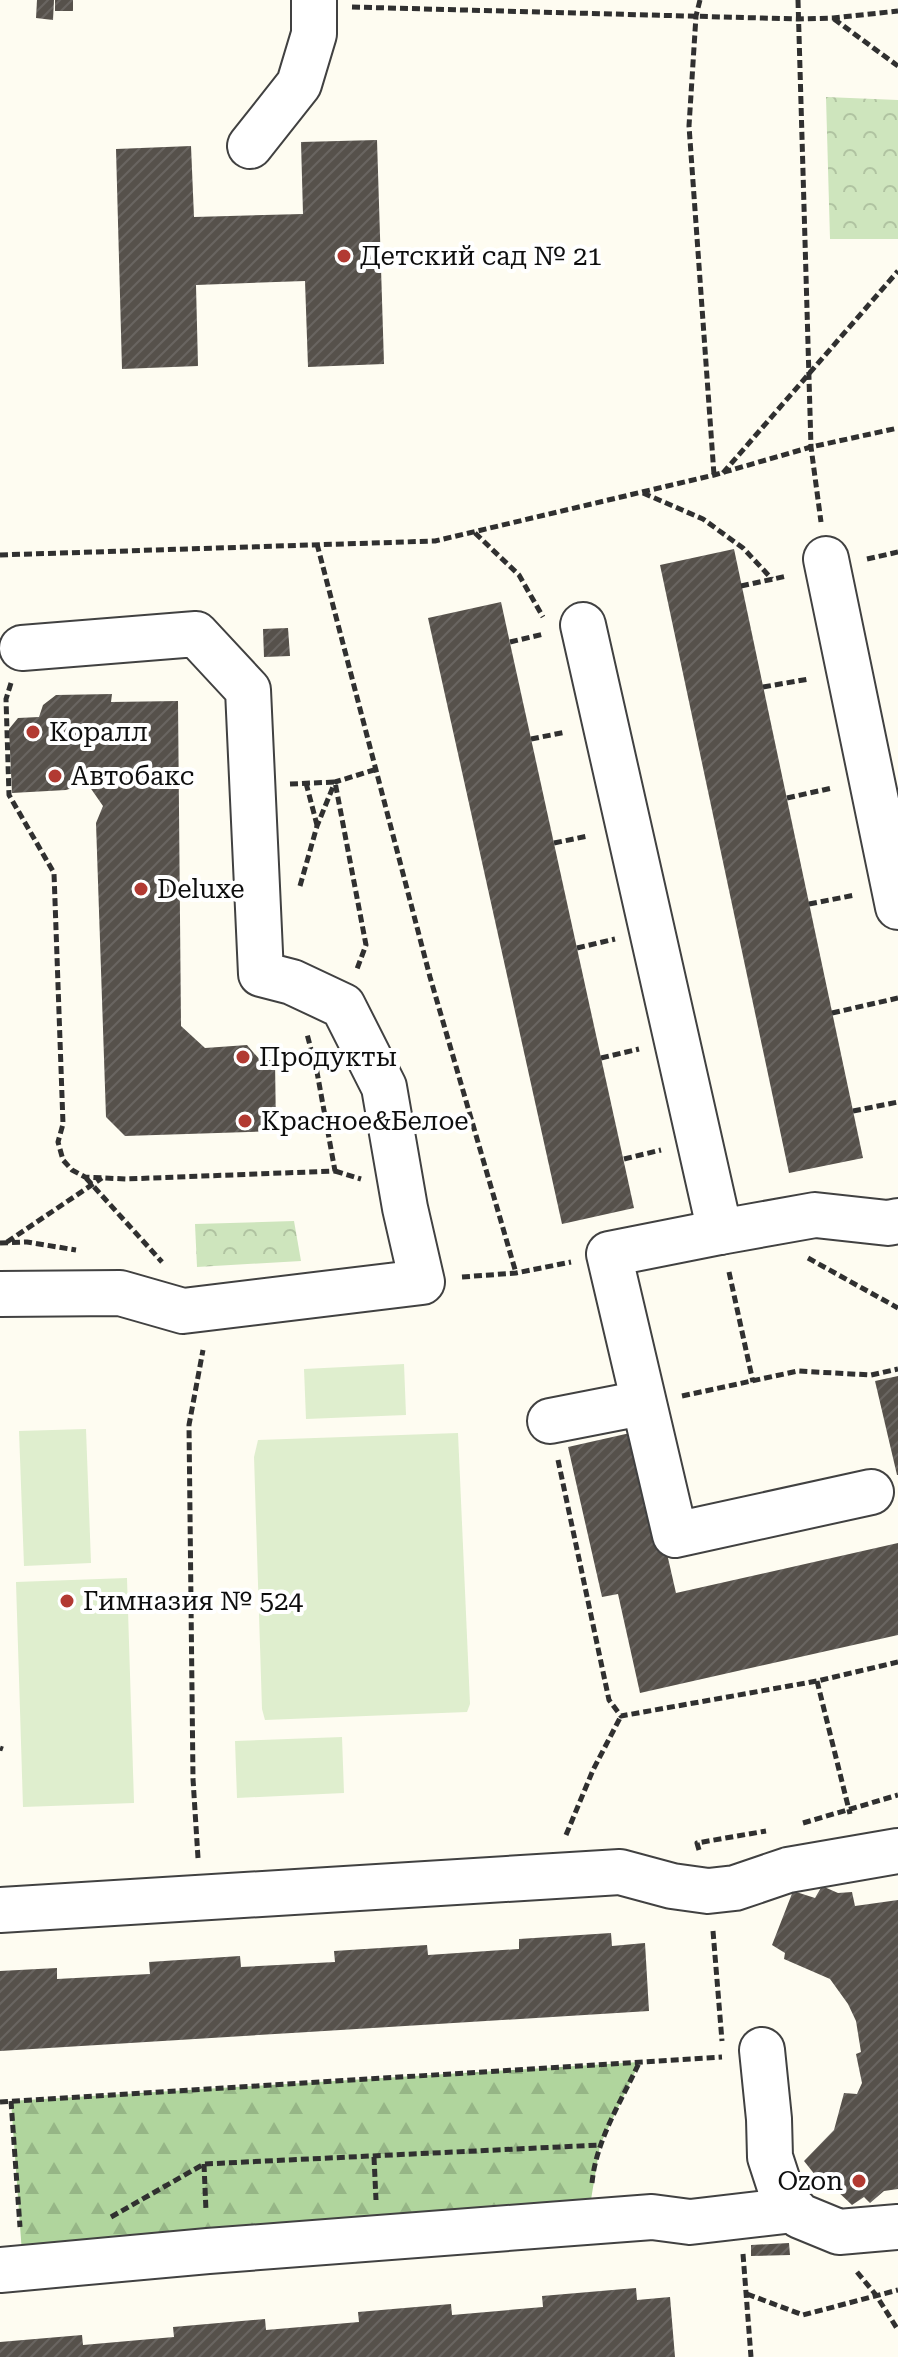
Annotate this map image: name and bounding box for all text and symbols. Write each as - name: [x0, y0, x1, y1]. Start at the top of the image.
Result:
- place label: Детский сад № 21: [360, 241, 602, 271]
- marker: Детский сад № 21: [335, 247, 353, 265]
- place label: Коралл: [49, 717, 148, 747]
- marker: Коралл: [24, 723, 42, 741]
- place label: Автобакс: [71, 761, 194, 791]
- marker: Автобакс: [46, 767, 64, 785]
- place label: Deluxe: [157, 874, 245, 904]
- marker: Deluxe: [132, 880, 150, 898]
- place label: Продукты: [259, 1042, 397, 1072]
- marker: Продукты: [234, 1048, 252, 1066]
- place label: Красное&Белое: [261, 1106, 469, 1136]
- marker: Красное&Белое: [236, 1112, 254, 1130]
- place label: Гимназия № 524: [83, 1586, 304, 1616]
- marker: Гимназия № 524: [58, 1592, 76, 1610]
- place label: Ozon: [777, 2166, 843, 2196]
- marker: Ozon: [850, 2172, 868, 2190]

